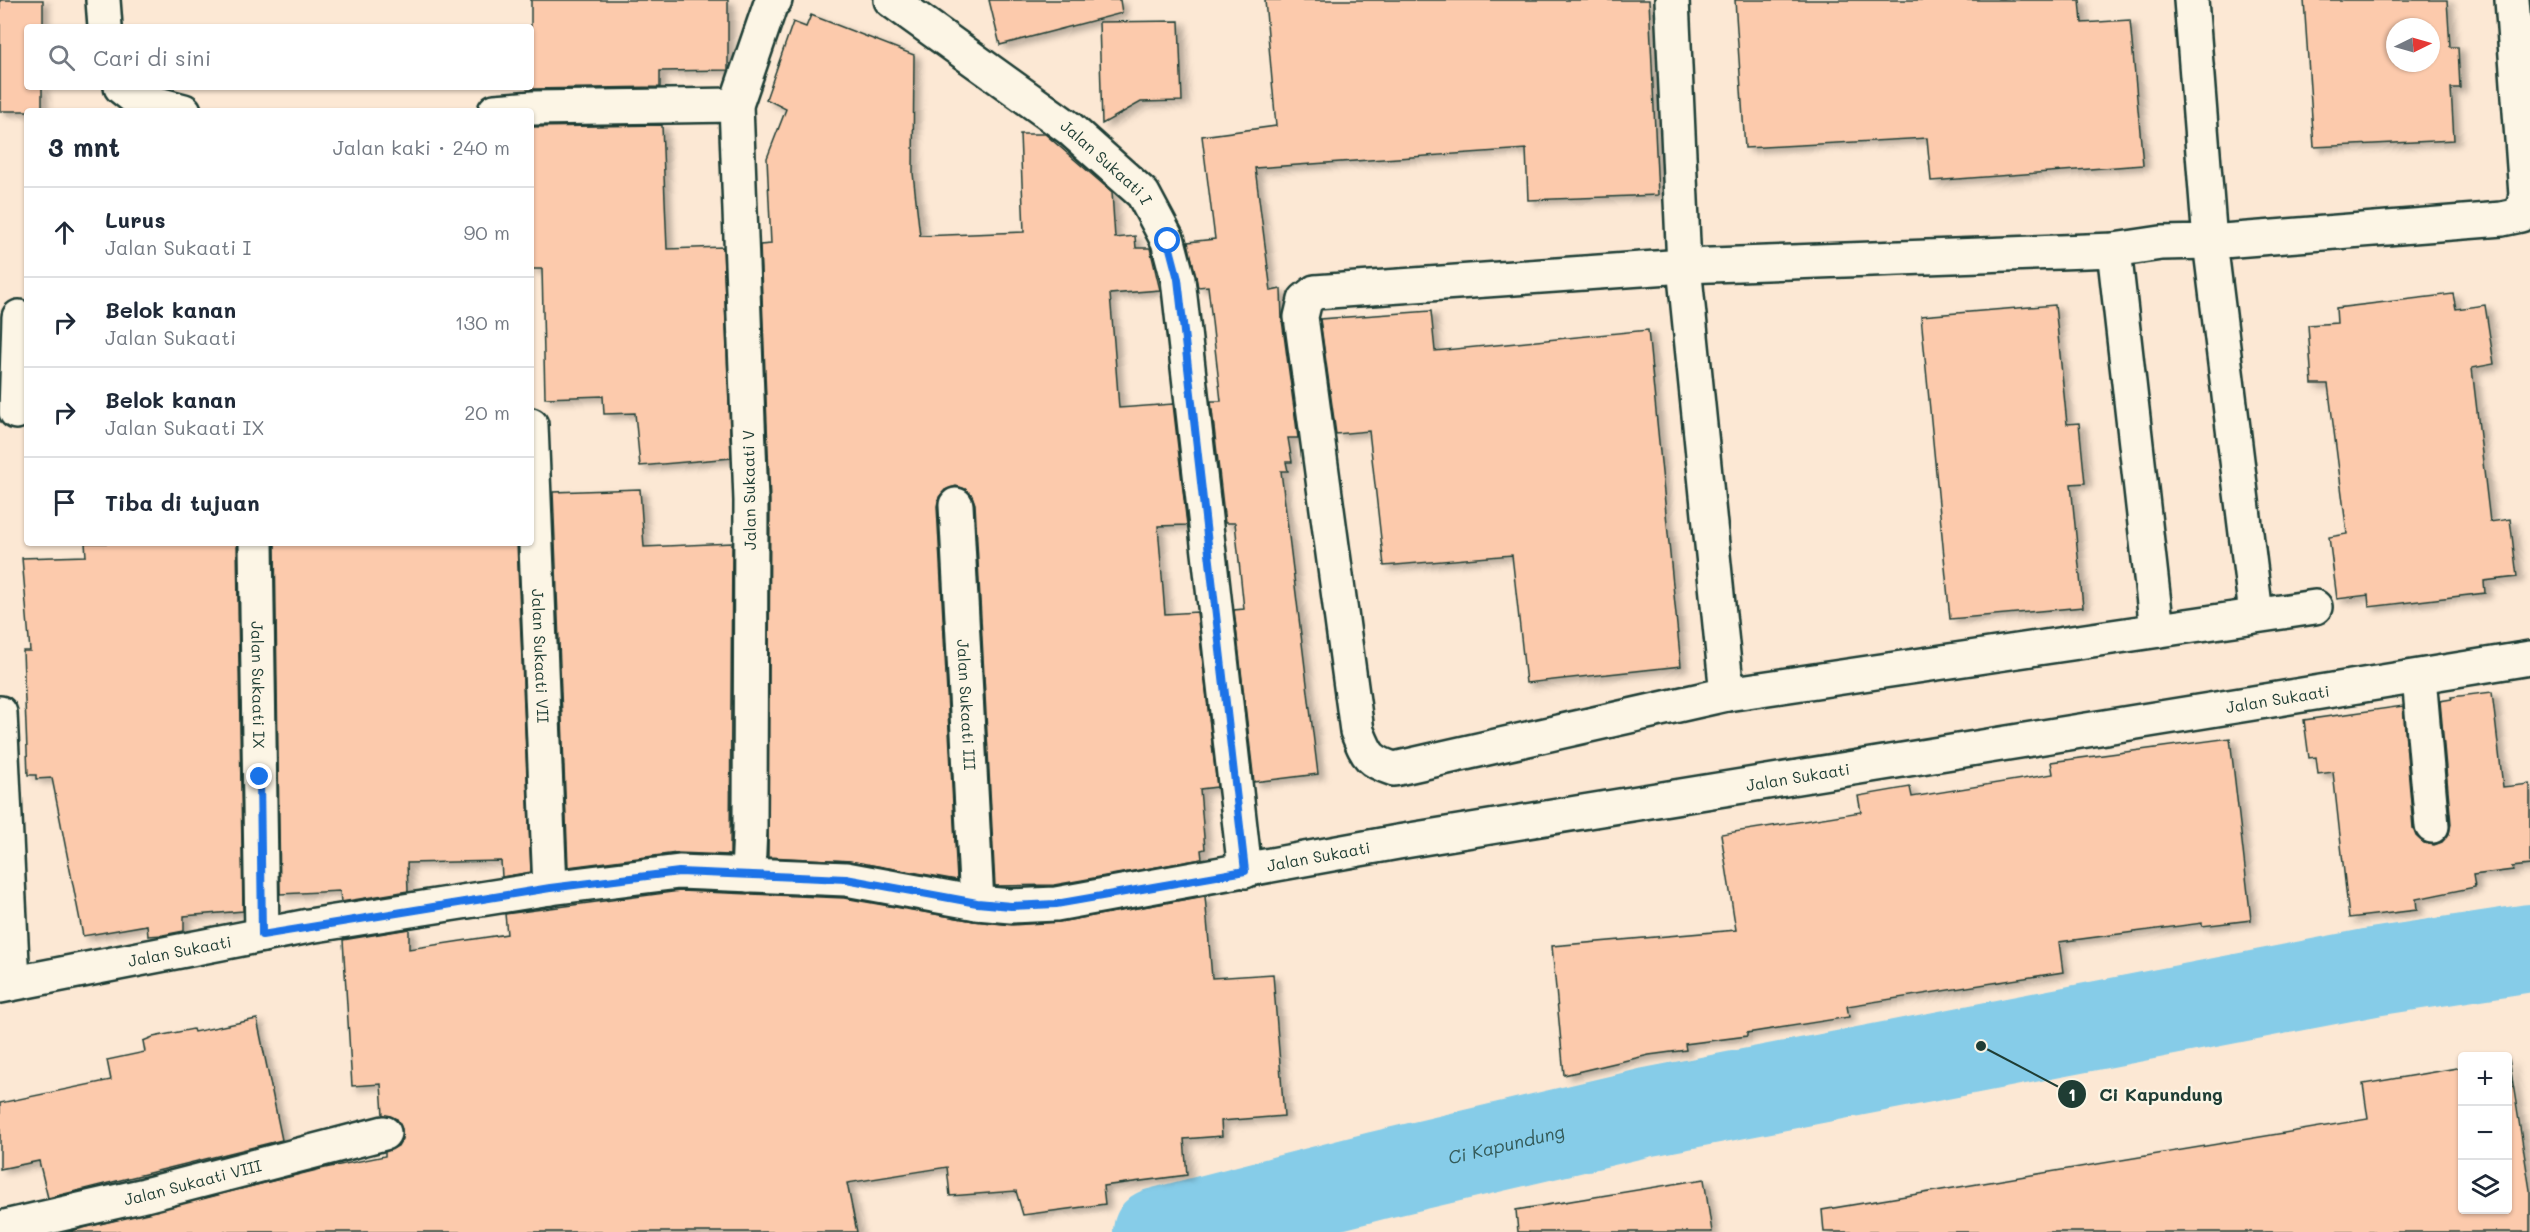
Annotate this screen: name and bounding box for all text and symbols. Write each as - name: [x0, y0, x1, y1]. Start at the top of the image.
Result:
- north arrow: [2386, 18, 2440, 72]
- search box: [24, 24, 534, 90]
- icon: search: [45, 41, 78, 74]
- text: Cari di sini: [93, 43, 211, 72]
- street label: Jalan Sukaati I: [1057, 115, 1157, 208]
- text: 3 mnt: [48, 130, 120, 164]
- text: Jalan kaki · 240 m: [333, 134, 510, 160]
- text: Lurus: [105, 205, 166, 234]
- icon: ahead: [48, 216, 81, 249]
- text: 90 m: [464, 219, 510, 245]
- route start: [1154, 227, 1180, 253]
- text: Jalan Sukaati I: [105, 234, 251, 260]
- text: Belok kanan: [105, 295, 236, 324]
- icon: right: [48, 306, 81, 339]
- text: 130 m: [455, 309, 510, 335]
- text: Jalan Sukaati: [105, 324, 236, 350]
- text: Belok kanan: [105, 385, 236, 414]
- icon: right: [48, 396, 81, 429]
- text: 20 m: [464, 399, 510, 425]
- text: Jalan Sukaati IX: [105, 414, 265, 440]
- street label: Jalan Sukaati V: [737, 430, 760, 550]
- icon: arrive: [48, 486, 81, 519]
- text: Tiba di tujuan: [105, 488, 260, 517]
- street label: Jalan Sukaati VII: [528, 588, 554, 723]
- street label: Jalan Sukaati IX: [247, 621, 270, 749]
- street label: Jalan Sukaati III: [953, 639, 981, 771]
- street label: Jalan Sukaati: [2224, 680, 2331, 717]
- street label: Jalan Sukaati: [1744, 758, 1851, 795]
- route end: [246, 763, 272, 789]
- street label: Jalan Sukaati: [1265, 836, 1372, 876]
- street label: Jalan Sukaati: [126, 930, 233, 971]
- map controls: [2458, 1052, 2512, 1214]
- button: +: [2458, 1052, 2512, 1106]
- callout: Ci Kapundung: [2057, 1076, 2235, 1112]
- text: 1: [2068, 1082, 2076, 1106]
- text: Ci Kapundung: [2099, 1082, 2223, 1106]
- button: −: [2458, 1106, 2512, 1160]
- water label: Ci Kapundung: [1445, 1119, 1567, 1169]
- street label: Jalan Sukaati VIII: [122, 1154, 264, 1210]
- button: layers: [2458, 1160, 2512, 1214]

